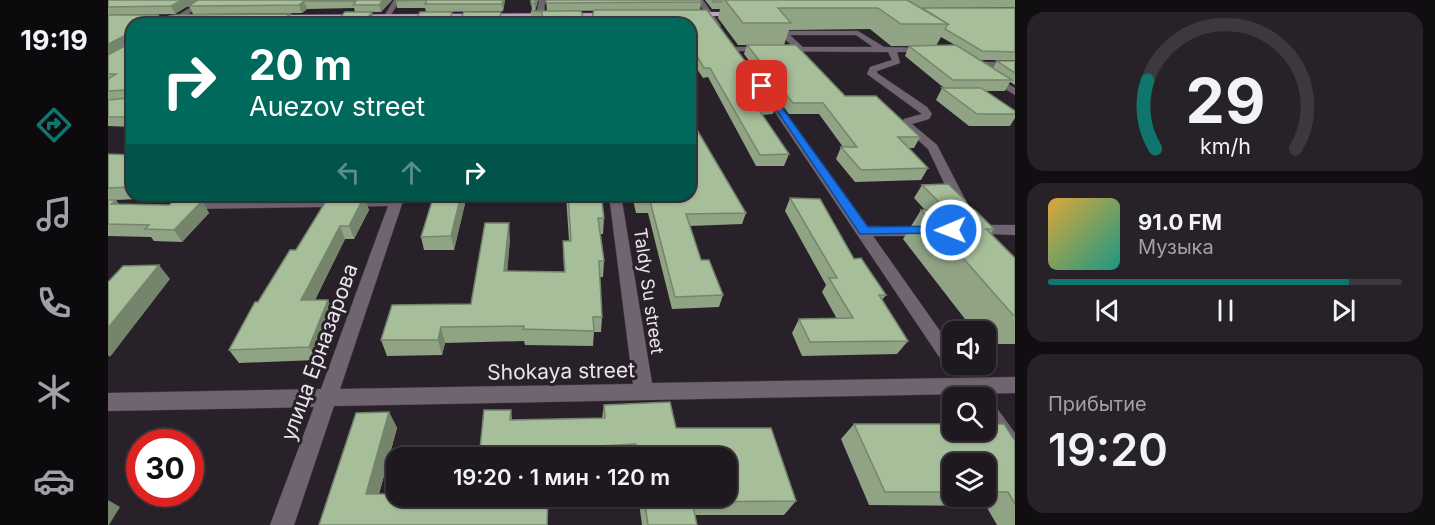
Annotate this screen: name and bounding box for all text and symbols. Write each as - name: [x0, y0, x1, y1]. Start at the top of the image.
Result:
- text: 19:19: [20, 24, 88, 57]
- text: 20 m: [249, 39, 352, 90]
- icon: right: [150, 42, 228, 120]
- pin: [736, 60, 787, 111]
- text: 29: [1185, 63, 1265, 138]
- icon: arrive: [745, 69, 778, 102]
- text: Auezov street: [249, 90, 425, 123]
- icon: directions: [33, 104, 75, 146]
- text: km/h: [1200, 133, 1250, 159]
- icon: left: [332, 156, 365, 189]
- icon: ahead: [395, 156, 428, 189]
- icon: right: [458, 156, 491, 189]
- icon: music: [33, 193, 75, 235]
- position arrow: [919, 198, 983, 262]
- text: 91.0 FM: [1138, 209, 1222, 235]
- street label: Taldy Su street: [630, 227, 668, 355]
- text: Музыка: [1138, 235, 1214, 259]
- street label: улица Ерназарова: [275, 260, 363, 444]
- icon: phone: [33, 282, 75, 324]
- icon: previous: [1091, 294, 1124, 327]
- icon: pause: [1209, 294, 1242, 327]
- icon: next: [1327, 294, 1360, 327]
- map controls: [942, 321, 996, 507]
- button: sound: [942, 321, 996, 375]
- street label: Shokaya street: [487, 357, 635, 385]
- icon: climate: [33, 371, 75, 413]
- button: search: [942, 387, 996, 441]
- text: Прибытие: [1048, 392, 1147, 416]
- text: 19:20: [1048, 422, 1168, 477]
- speed limit sign: 30: [126, 429, 204, 507]
- button: layers: [942, 453, 996, 507]
- icon: car: [33, 460, 75, 502]
- text: 19:20 · 1 мин · 120 m: [453, 464, 670, 490]

